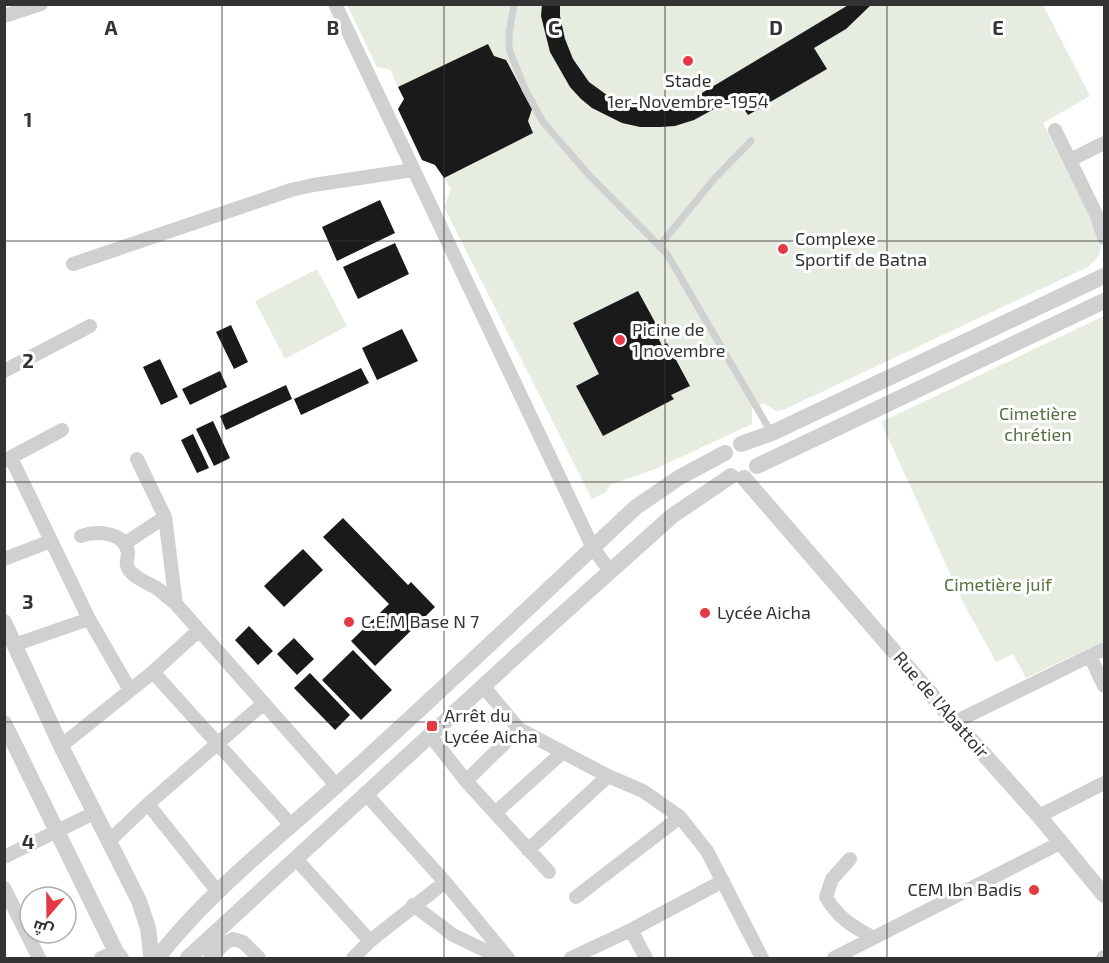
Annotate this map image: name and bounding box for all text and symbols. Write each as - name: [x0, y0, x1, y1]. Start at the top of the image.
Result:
- text: A: [104, 15, 118, 39]
- text: B: [327, 15, 339, 39]
- text: C: [548, 15, 560, 39]
- text: D: [769, 15, 783, 39]
- text: E: [992, 15, 1004, 39]
- marker: Stade 1er-Novembre-1954: [681, 54, 695, 68]
- place label: Stade 1er-Novembre-1954: [607, 69, 769, 112]
- text: 1: [24, 107, 32, 131]
- place label: Complexe Sportif de Batna: [795, 227, 927, 270]
- marker: Complexe Sportif de Batna: [776, 242, 790, 256]
- place label: Picine de 1 novembre: [632, 318, 726, 361]
- marker: Picine de 1 novembre: [613, 333, 627, 347]
- text: 2: [22, 348, 34, 372]
- park label: Cimetière chrétien: [999, 402, 1077, 445]
- park label: Cimetière juif: [944, 573, 1053, 595]
- text: 3: [22, 589, 34, 613]
- place label: Lycée Aicha: [717, 601, 811, 623]
- marker: Lycée Aicha: [698, 606, 712, 620]
- place label: C.E.M Base N 7: [361, 610, 479, 632]
- marker: C.E.M Base N 7: [342, 615, 356, 629]
- street label: Rue de l'Abattoir: [889, 647, 994, 762]
- place label: Arrêt du Lycée Aicha: [444, 704, 538, 747]
- marker: Arrêt du Lycée Aicha: [425, 719, 439, 733]
- text: 4: [22, 829, 35, 853]
- place label: CEM Ibn Badis: [907, 878, 1022, 900]
- marker: CEM Ibn Badis: [1027, 883, 1041, 897]
- north arrow: [18, 885, 78, 945]
- text: ش: [30, 916, 56, 942]

